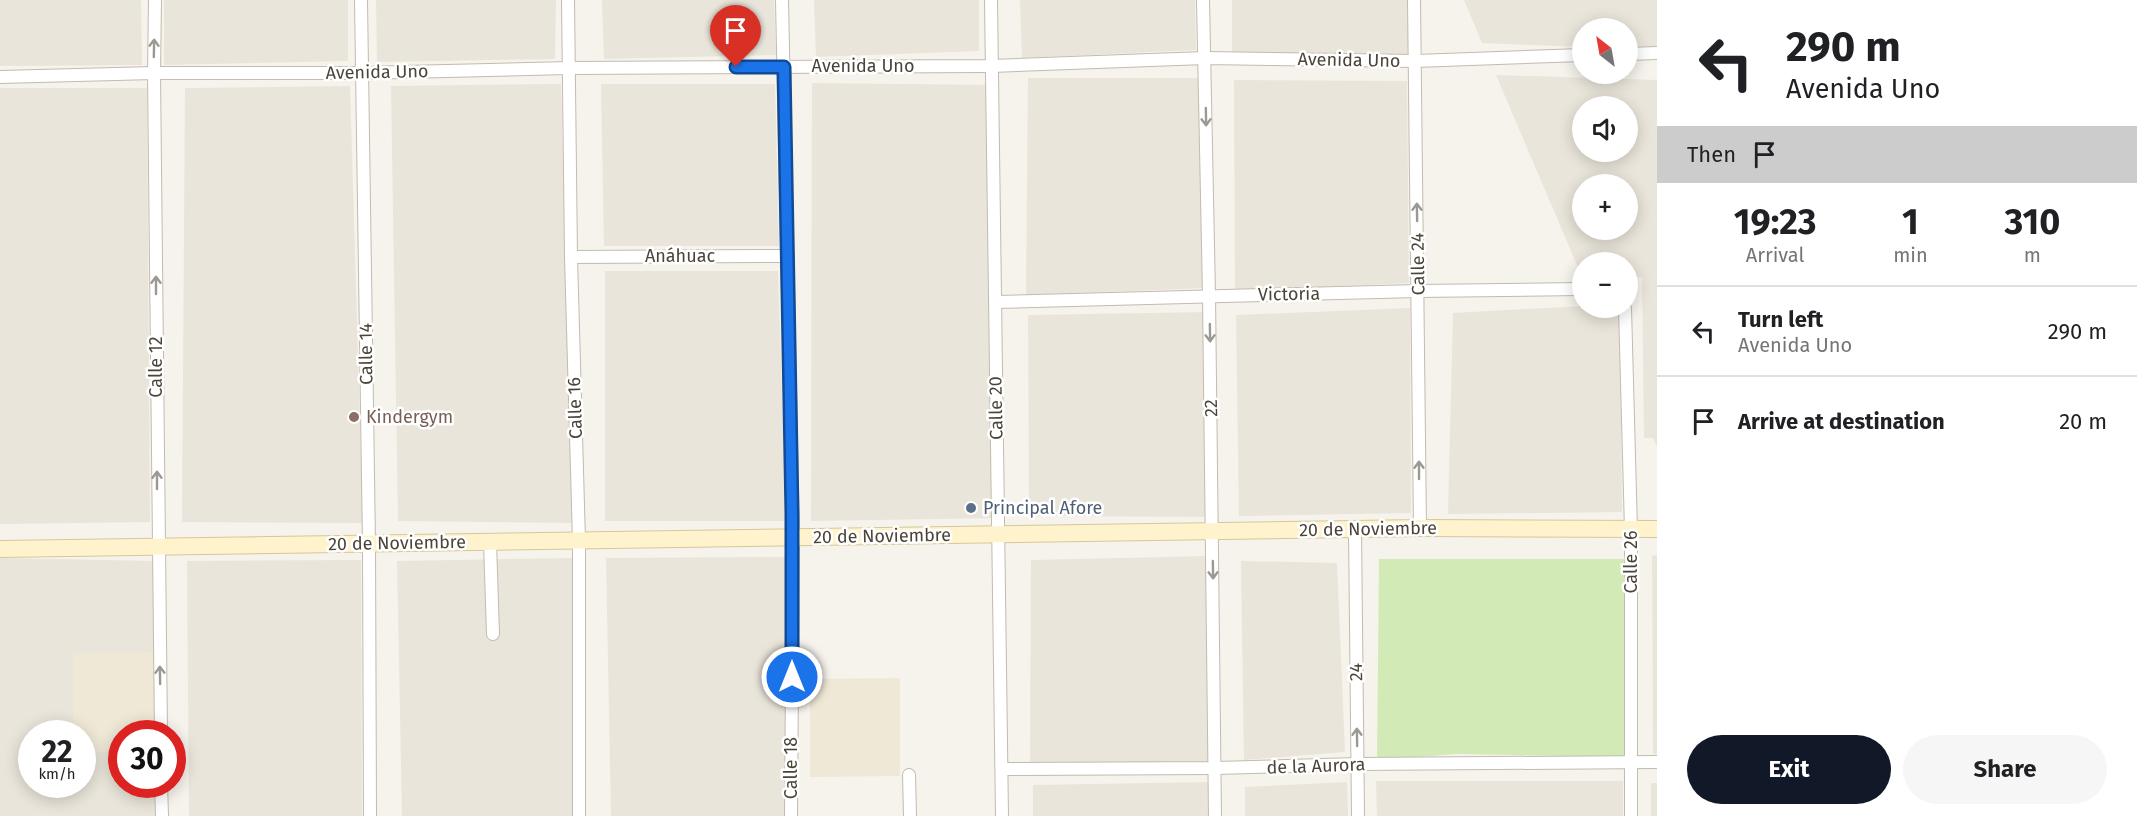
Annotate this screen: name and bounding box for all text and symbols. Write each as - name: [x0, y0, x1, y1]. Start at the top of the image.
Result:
- pin: [710, 5, 761, 67]
- icon: arrive: [719, 14, 752, 47]
- north arrow: [1572, 18, 1638, 84]
- map controls: [1572, 18, 1638, 318]
- text: 290 m: [1786, 22, 1901, 72]
- icon: left: [1687, 24, 1765, 102]
- one-way arrow: [149, 39, 160, 59]
- street label: Avenida Uno: [1297, 48, 1401, 72]
- street label: Avenida Uno: [812, 55, 914, 77]
- street label: Avenida Uno: [325, 60, 429, 84]
- text: Avenida Uno: [1786, 73, 1940, 105]
- button: sound: [1572, 96, 1638, 162]
- one-way arrow: [1200, 106, 1212, 126]
- icon: arrive: [1748, 138, 1781, 171]
- text: Then: [1687, 141, 1736, 168]
- button: +: [1572, 174, 1638, 240]
- text: 19:23: [1734, 200, 1816, 244]
- text: 1: [1902, 200, 1919, 244]
- text: 310: [2005, 200, 2060, 244]
- one-way arrow: [1411, 202, 1423, 222]
- street label: Calle 24: [1406, 232, 1430, 295]
- text: Arrival: [1746, 243, 1804, 267]
- text: min: [1893, 243, 1928, 267]
- text: m: [2024, 243, 2041, 267]
- street label: Anáhuac: [645, 245, 715, 267]
- button: −: [1572, 252, 1638, 318]
- one-way arrow: [150, 276, 162, 296]
- street label: Victoria: [1258, 282, 1320, 306]
- text: Turn left: [1738, 306, 1823, 333]
- icon: left: [1687, 315, 1720, 348]
- text: 290 m: [2048, 318, 2107, 345]
- street label: Calle 14: [354, 322, 378, 385]
- one-way arrow: [1204, 322, 1216, 342]
- text: Avenida Uno: [1738, 333, 1852, 357]
- street label: Calle 12: [145, 336, 167, 398]
- street label: Calle 20: [984, 376, 1008, 440]
- street label: Calle 16: [563, 377, 587, 439]
- street label: 22: [1200, 399, 1222, 417]
- icon: arrive: [1687, 405, 1720, 438]
- place label: Kindergym: [366, 406, 453, 428]
- text: Arrive at destination: [1738, 408, 1945, 435]
- text: 20 m: [2059, 408, 2107, 435]
- marker: Kindergym: [347, 410, 361, 424]
- one-way arrow: [1414, 460, 1425, 480]
- one-way arrow: [151, 471, 163, 491]
- place label: Principal Afore: [983, 497, 1102, 519]
- marker: Principal Afore: [964, 501, 978, 515]
- street label: 20 de Noviembre: [1299, 517, 1437, 541]
- street label: 20 de Noviembre: [813, 524, 951, 548]
- street label: Calle 26: [1620, 530, 1642, 594]
- street label: 20 de Noviembre: [328, 531, 466, 555]
- one-way arrow: [1207, 559, 1219, 579]
- position arrow: [760, 645, 824, 709]
- street label: 24: [1345, 662, 1367, 681]
- one-way arrow: [154, 666, 166, 686]
- speed limit sign: 30: [108, 720, 186, 798]
- one-way arrow: [1351, 727, 1363, 747]
- text: 22: [41, 734, 73, 770]
- button: Exit: [1687, 735, 1891, 804]
- button: Share: [1903, 735, 2107, 804]
- street label: Calle 18: [780, 737, 802, 799]
- street label: de la Aurora: [1266, 753, 1366, 779]
- text: km/h: [38, 765, 76, 783]

